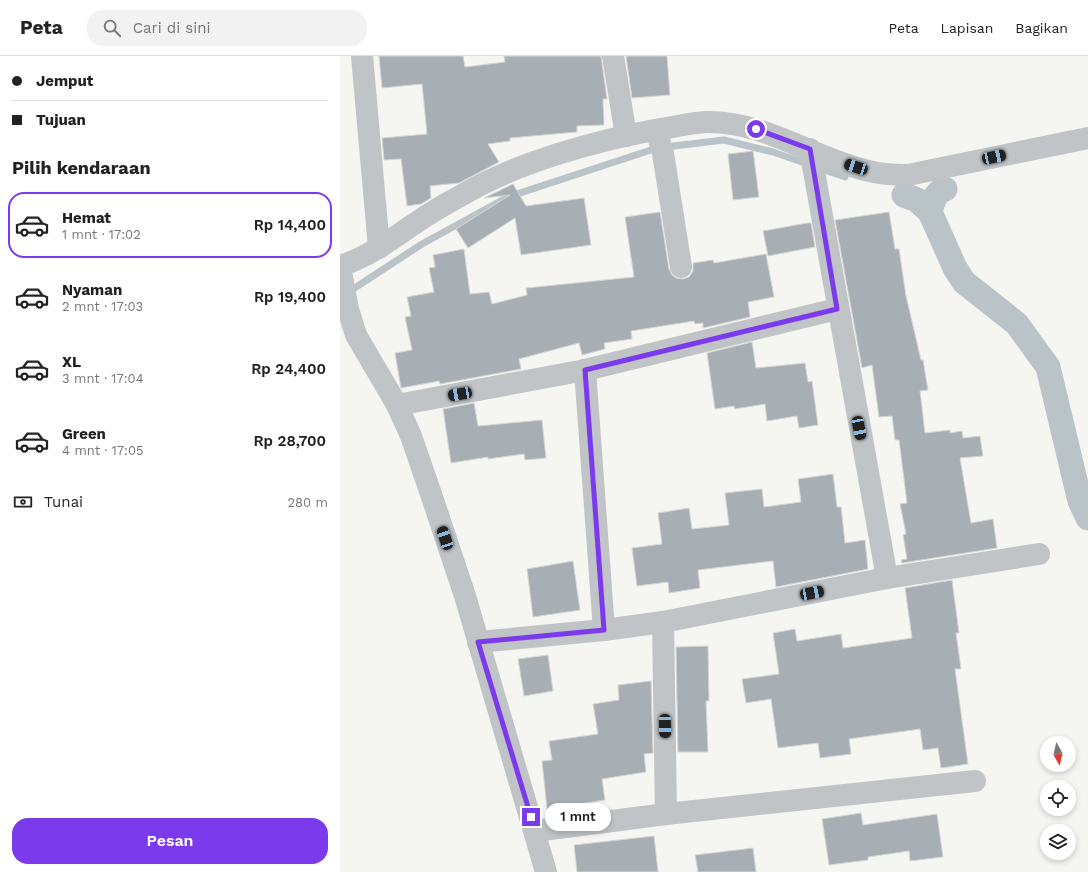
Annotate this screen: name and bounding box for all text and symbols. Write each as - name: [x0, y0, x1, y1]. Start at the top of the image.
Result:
- search box: [87, 10, 367, 46]
- text: Peta: [20, 16, 63, 39]
- icon: search: [101, 17, 123, 39]
- text: Cari di sini: [133, 19, 210, 37]
- text: Peta: [889, 20, 919, 36]
- text: Lapisan: [941, 20, 993, 36]
- text: Bagikan: [1015, 20, 1068, 36]
- text: Jemput: [36, 72, 93, 90]
- text: Tujuan: [36, 111, 86, 129]
- route start: [747, 120, 765, 138]
- car: [981, 149, 1007, 165]
- text: Pilih kendaraan: [12, 157, 151, 178]
- car: [843, 158, 869, 176]
- icon: car: [14, 207, 50, 243]
- text: Hemat: [62, 209, 111, 227]
- text: Rp 14,400: [254, 216, 326, 234]
- text: 1 mnt · 17:02: [62, 227, 141, 242]
- icon: car: [14, 279, 50, 315]
- text: Nyaman: [62, 281, 122, 299]
- text: Rp 19,400: [254, 288, 326, 306]
- text: 2 mnt · 17:03: [62, 299, 143, 314]
- icon: car: [14, 351, 50, 387]
- text: XL: [62, 353, 81, 371]
- text: Rp 24,400: [251, 360, 326, 378]
- text: 3 mnt · 17:04: [62, 371, 144, 386]
- car: [447, 386, 473, 402]
- car: [851, 415, 867, 441]
- icon: car: [14, 423, 50, 459]
- text: Green: [62, 425, 106, 443]
- text: Rp 28,700: [253, 432, 326, 450]
- text: 4 mnt · 17:05: [62, 443, 144, 458]
- icon: cash: [12, 491, 34, 513]
- text: Tunai: [44, 493, 83, 511]
- text: 280 m: [288, 495, 328, 510]
- car: [436, 525, 454, 551]
- car: [799, 585, 825, 601]
- car: [659, 714, 671, 738]
- north arrow: [1040, 736, 1076, 772]
- map controls: [1040, 736, 1076, 860]
- button: locate: [1040, 780, 1076, 816]
- callout: 1 mnt: [545, 803, 611, 831]
- route end: [522, 808, 540, 826]
- text: 1 mnt: [560, 809, 596, 824]
- button: Pesan: [12, 818, 328, 864]
- button: layers: [1040, 824, 1076, 860]

